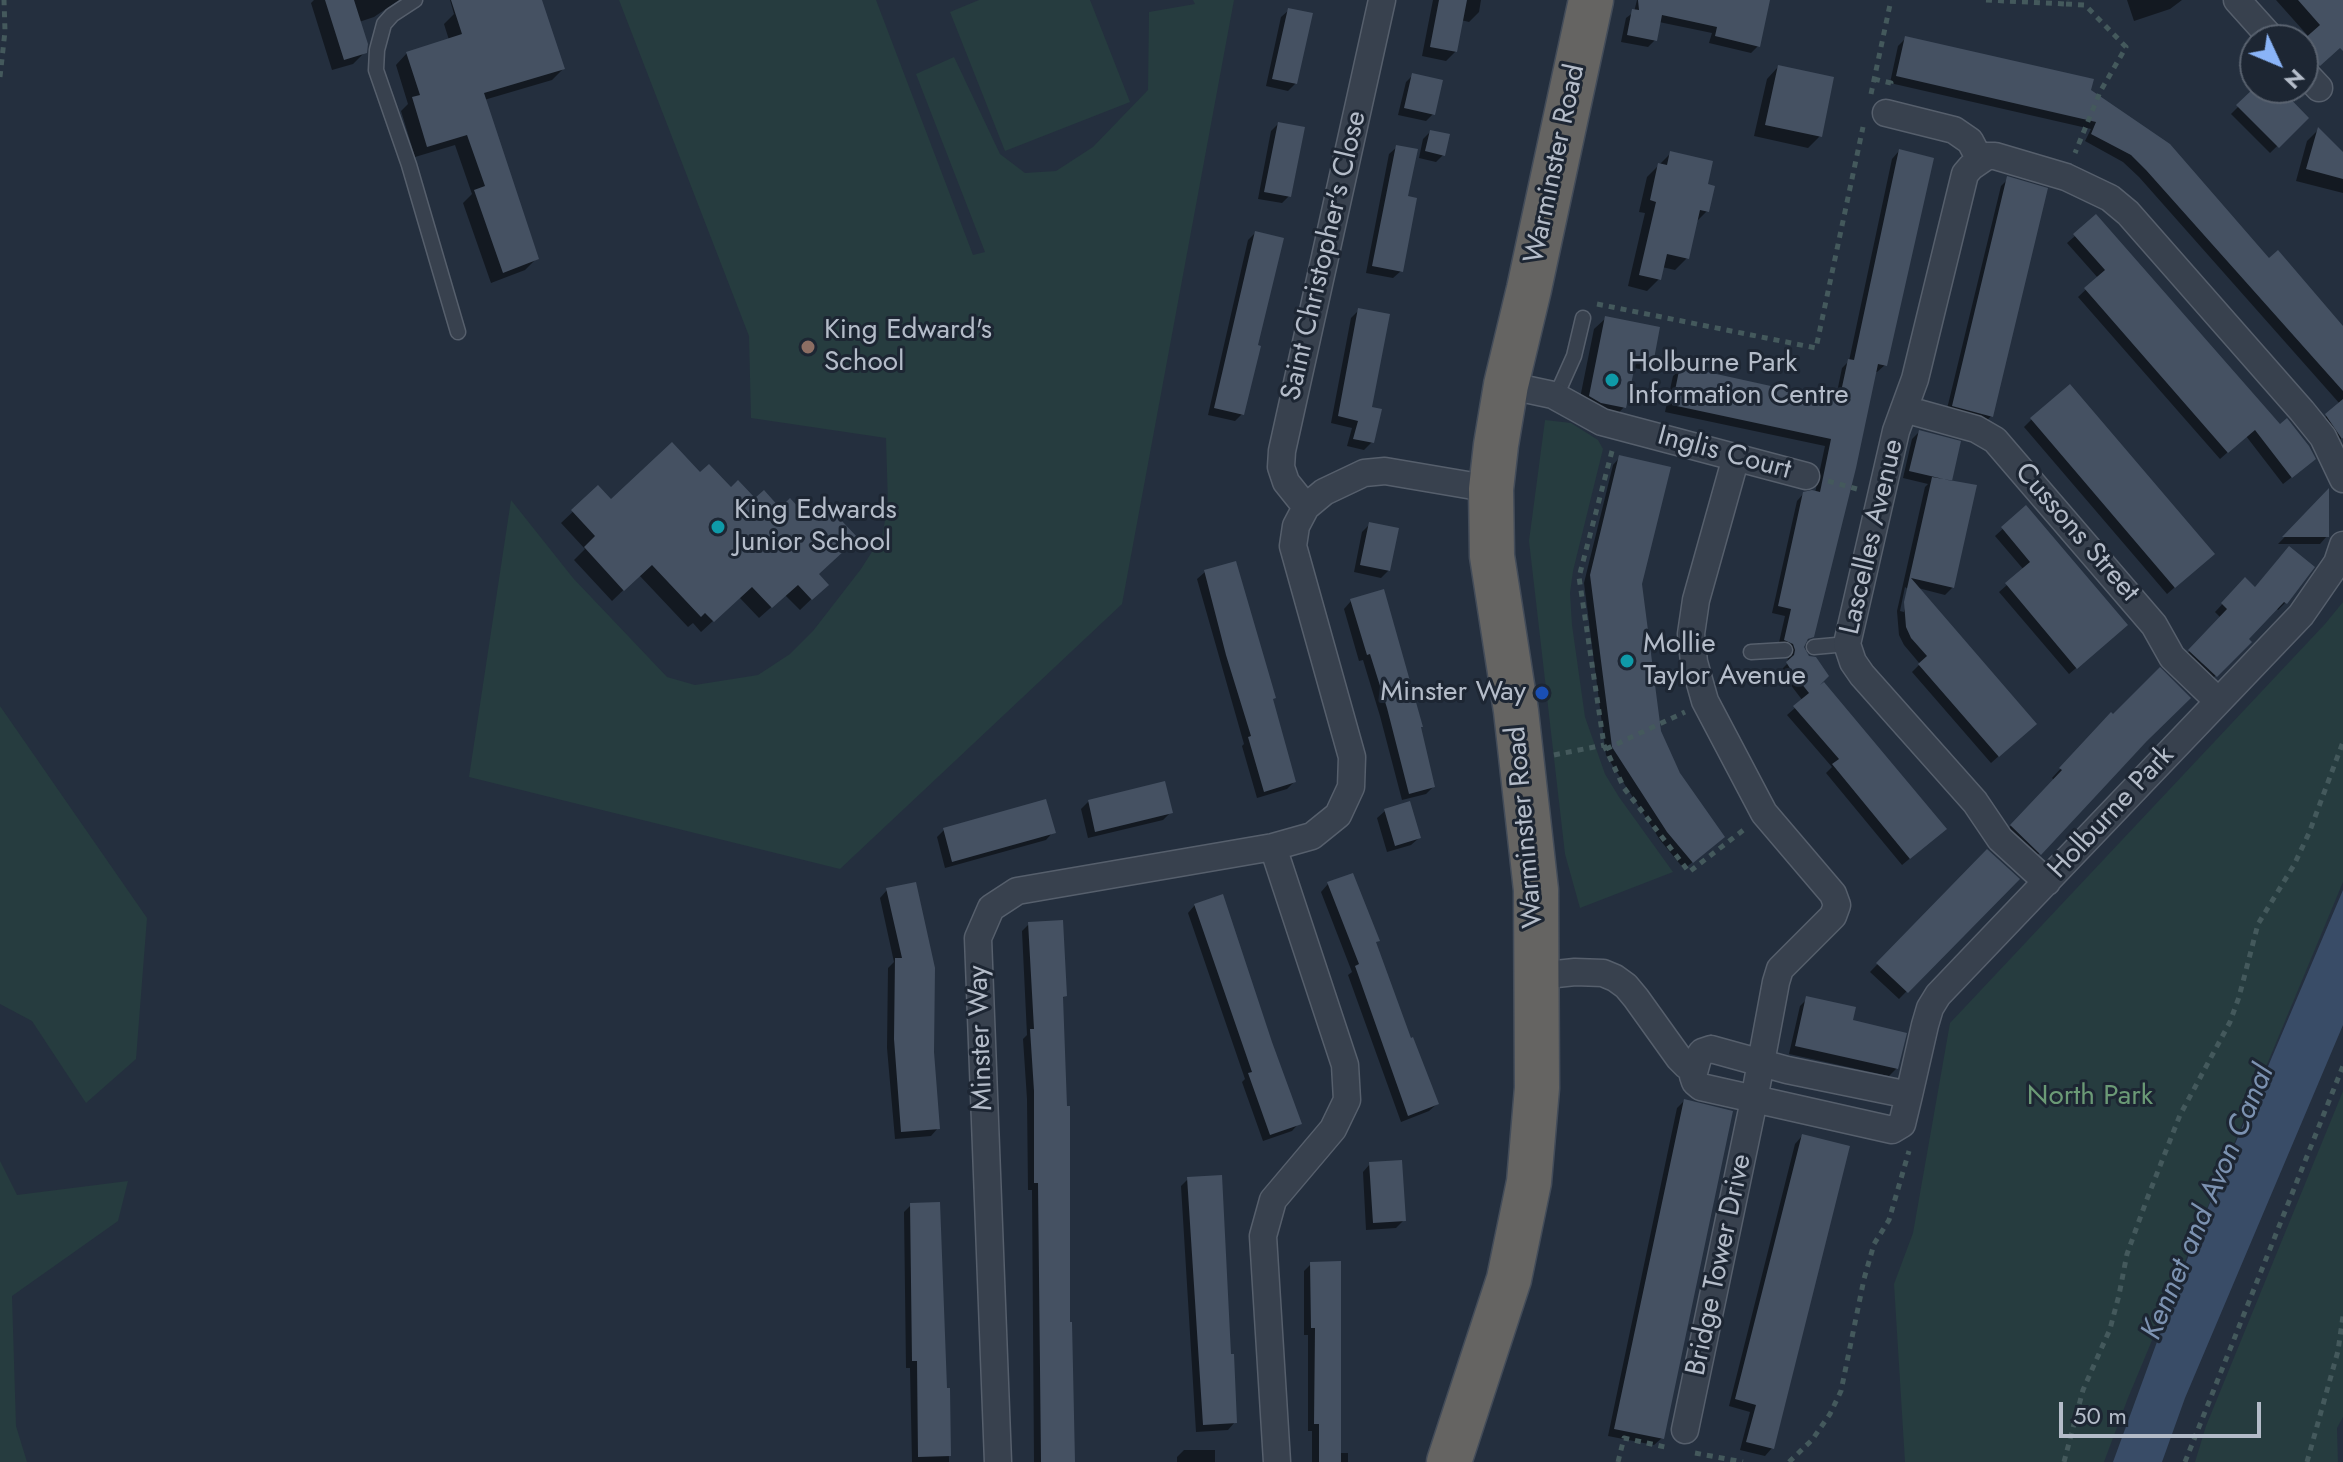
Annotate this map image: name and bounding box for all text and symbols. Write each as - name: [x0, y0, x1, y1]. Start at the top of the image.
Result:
- north arrow: [2239, 24, 2319, 104]
- street label: Warminster Road: [1519, 61, 1593, 267]
- text: N: [2277, 62, 2312, 97]
- street label: Saint Christopher's Close: [1275, 108, 1375, 404]
- place label: King Edward's School: [824, 314, 992, 380]
- marker: King Edward's School: [799, 338, 817, 356]
- place label: Holburne Park Information Centre: [1628, 347, 1849, 413]
- marker: Holburne Park Information Centre: [1603, 371, 1621, 389]
- street label: Inglis Court: [1654, 420, 1794, 488]
- street label: Lascelles Avenue: [1834, 436, 1912, 638]
- street label: Cussons Street: [2007, 457, 2145, 609]
- place label: King Edwards Junior School: [734, 494, 897, 560]
- marker: King Edwards Junior School: [709, 518, 727, 536]
- place label: Mollie Taylor Avenue: [1643, 628, 1806, 694]
- marker: Mollie Taylor Avenue: [1618, 652, 1636, 670]
- place label: Minster Way: [1380, 676, 1526, 710]
- marker: Minster Way: [1533, 684, 1551, 702]
- street label: Warminster Road: [1500, 725, 1552, 929]
- street label: Holburne Park: [2042, 740, 2182, 886]
- street label: Minster Way: [963, 965, 1001, 1111]
- water label: Kennet and Avon Canal: [2135, 1060, 2283, 1346]
- park label: North Park: [2027, 1080, 2153, 1114]
- street label: Bridge Tower Drive: [1680, 1151, 1760, 1379]
- scale bar: [2063, 1386, 2265, 1436]
- text: 50 m: [2073, 1398, 2127, 1433]

